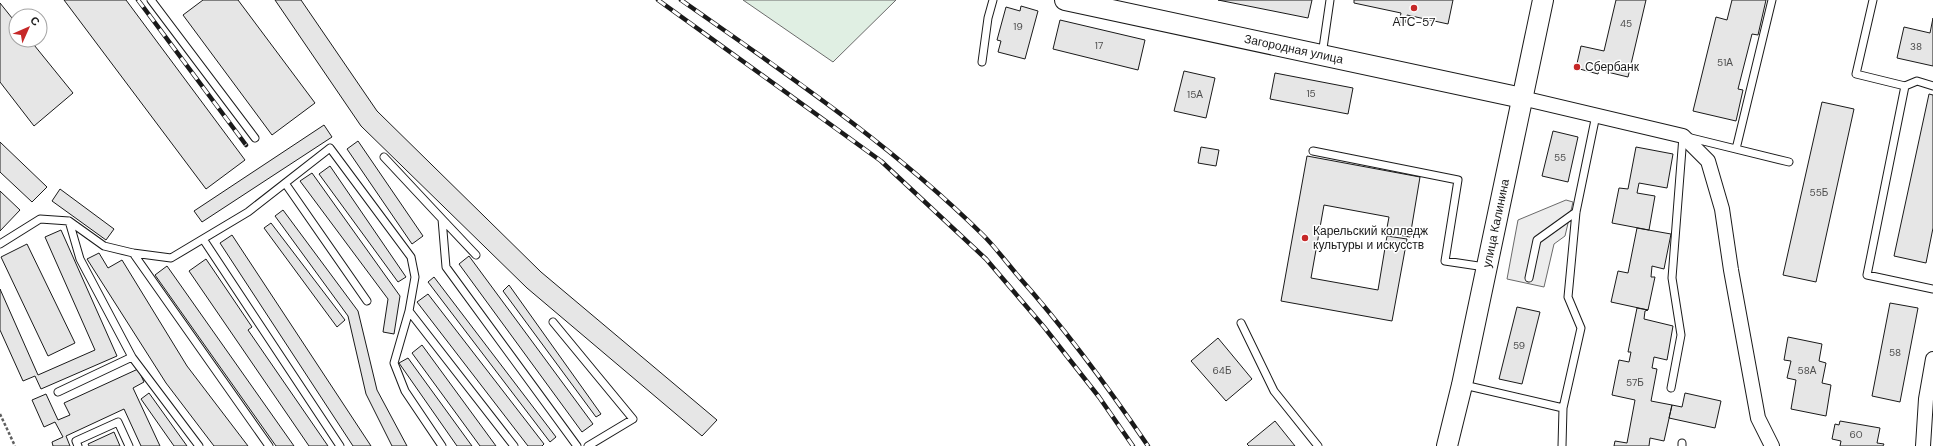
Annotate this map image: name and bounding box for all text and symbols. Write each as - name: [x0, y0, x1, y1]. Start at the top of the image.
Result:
- marker: АТС-57: [1409, 3, 1419, 13]
- north arrow: [8, 8, 48, 48]
- text: С: [27, 13, 43, 29]
- place label: АТС-57: [1392, 14, 1436, 30]
- house number: 45: [1620, 17, 1632, 30]
- house number: 19: [1013, 20, 1023, 33]
- street label: Загородная улица: [1243, 31, 1345, 68]
- house number: 17: [1095, 39, 1103, 52]
- house number: 38: [1910, 40, 1922, 53]
- house number: 51А: [1717, 56, 1733, 69]
- place label: Сбербанк: [1585, 59, 1640, 75]
- marker: Сбербанк: [1572, 62, 1582, 72]
- house number: 15: [1306, 87, 1316, 100]
- house number: 15А: [1187, 88, 1203, 101]
- house number: 55: [1554, 151, 1566, 164]
- street label: улица Калинина: [1479, 177, 1513, 269]
- house number: 55Б: [1810, 186, 1829, 199]
- place label: Карельский колледж культуры и искусств: [1313, 223, 1428, 253]
- marker: Карельский колледж культуры и искусств: [1300, 233, 1310, 243]
- house number: 59: [1513, 339, 1525, 352]
- house number: 58: [1889, 346, 1901, 359]
- house number: 64Б: [1213, 364, 1232, 377]
- house number: 58А: [1798, 364, 1817, 377]
- house number: 57Б: [1626, 376, 1644, 389]
- house number: 60: [1849, 428, 1863, 441]

